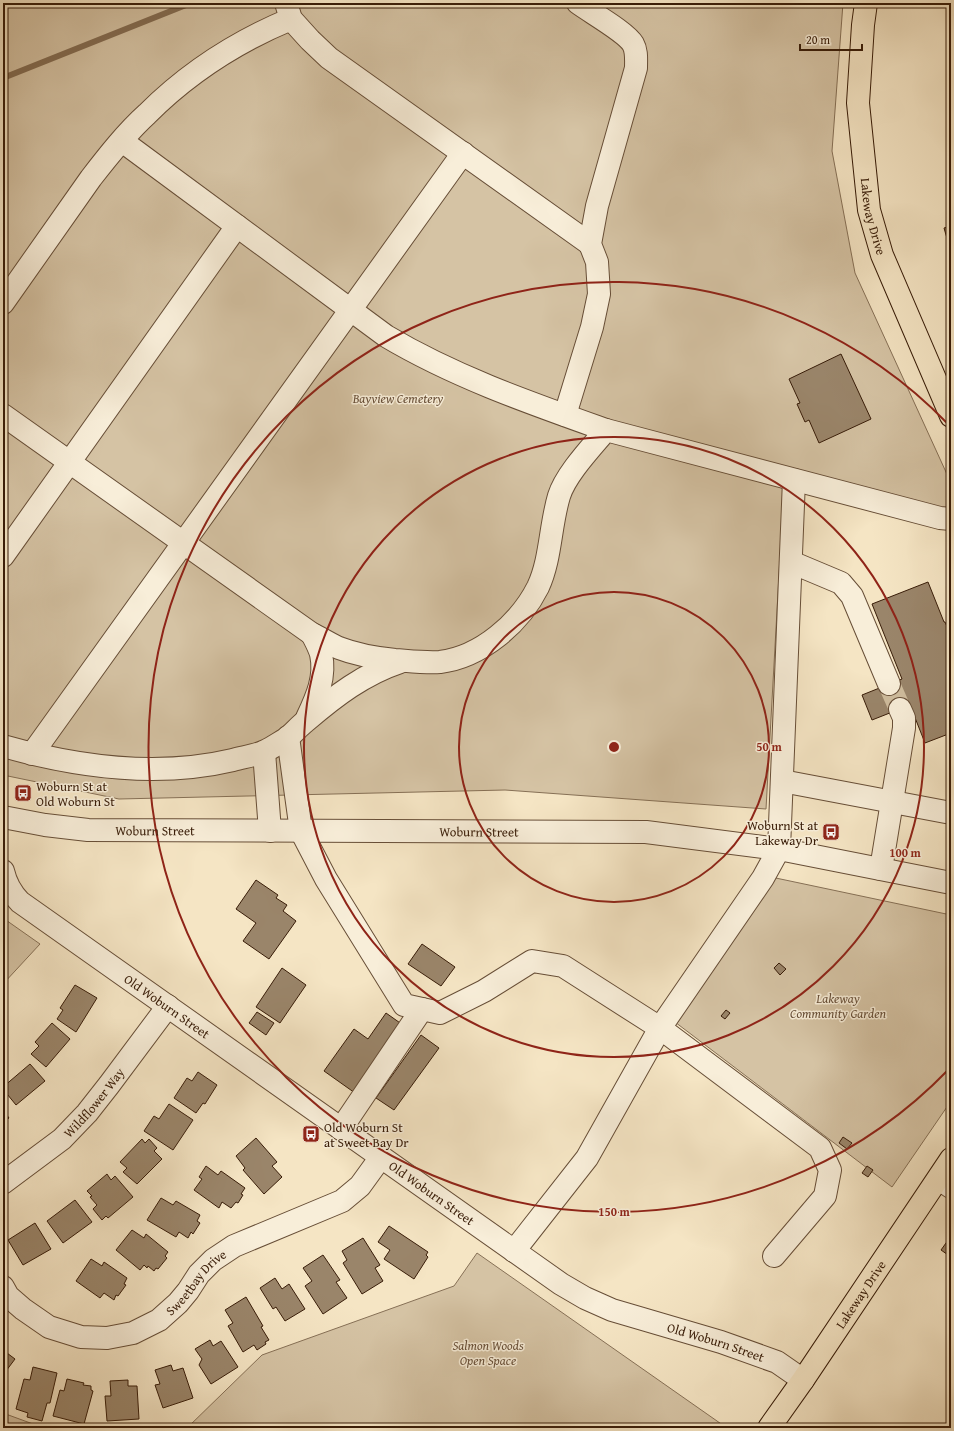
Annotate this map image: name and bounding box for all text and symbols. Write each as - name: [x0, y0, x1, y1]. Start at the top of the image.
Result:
- scale bar: [800, 26, 862, 52]
- text: 20 m: [806, 31, 830, 48]
- street label: Lakeway Drive: [856, 177, 891, 257]
- park label: Bayview Cemetery: [352, 389, 443, 408]
- text: 50 m: [756, 738, 782, 755]
- centre of rings: [607, 740, 621, 754]
- place label: Woburn St at Old Woburn St: [36, 777, 115, 811]
- bus stop icon: Woburn St at Old Woburn St: [13, 783, 33, 803]
- place label: Woburn St at Lakeway Dr: [747, 816, 819, 850]
- street label: Woburn Street: [115, 821, 195, 840]
- street label: Woburn Street: [439, 822, 519, 841]
- bus stop icon: Woburn St at Lakeway Dr: [821, 822, 841, 842]
- text: 100 m: [889, 844, 922, 861]
- street label: Old Woburn Street: [120, 969, 214, 1043]
- park label: Lakeway Community Garden: [790, 989, 886, 1023]
- street label: Wildflower Way: [59, 1063, 129, 1142]
- place label: Old Woburn St at Sweet Bay Dr: [324, 1118, 409, 1152]
- bus stop icon: Old Woburn St at Sweet Bay Dr: [301, 1124, 321, 1144]
- street label: Old Woburn Street: [385, 1156, 479, 1230]
- text: 150 m: [598, 1203, 631, 1220]
- street label: Sweetbay Drive: [161, 1244, 230, 1320]
- street label: Lakeway Drive: [831, 1256, 890, 1332]
- street label: Old Woburn Street: [665, 1317, 767, 1366]
- park label: Salmon Woods Open Space: [452, 1336, 524, 1370]

